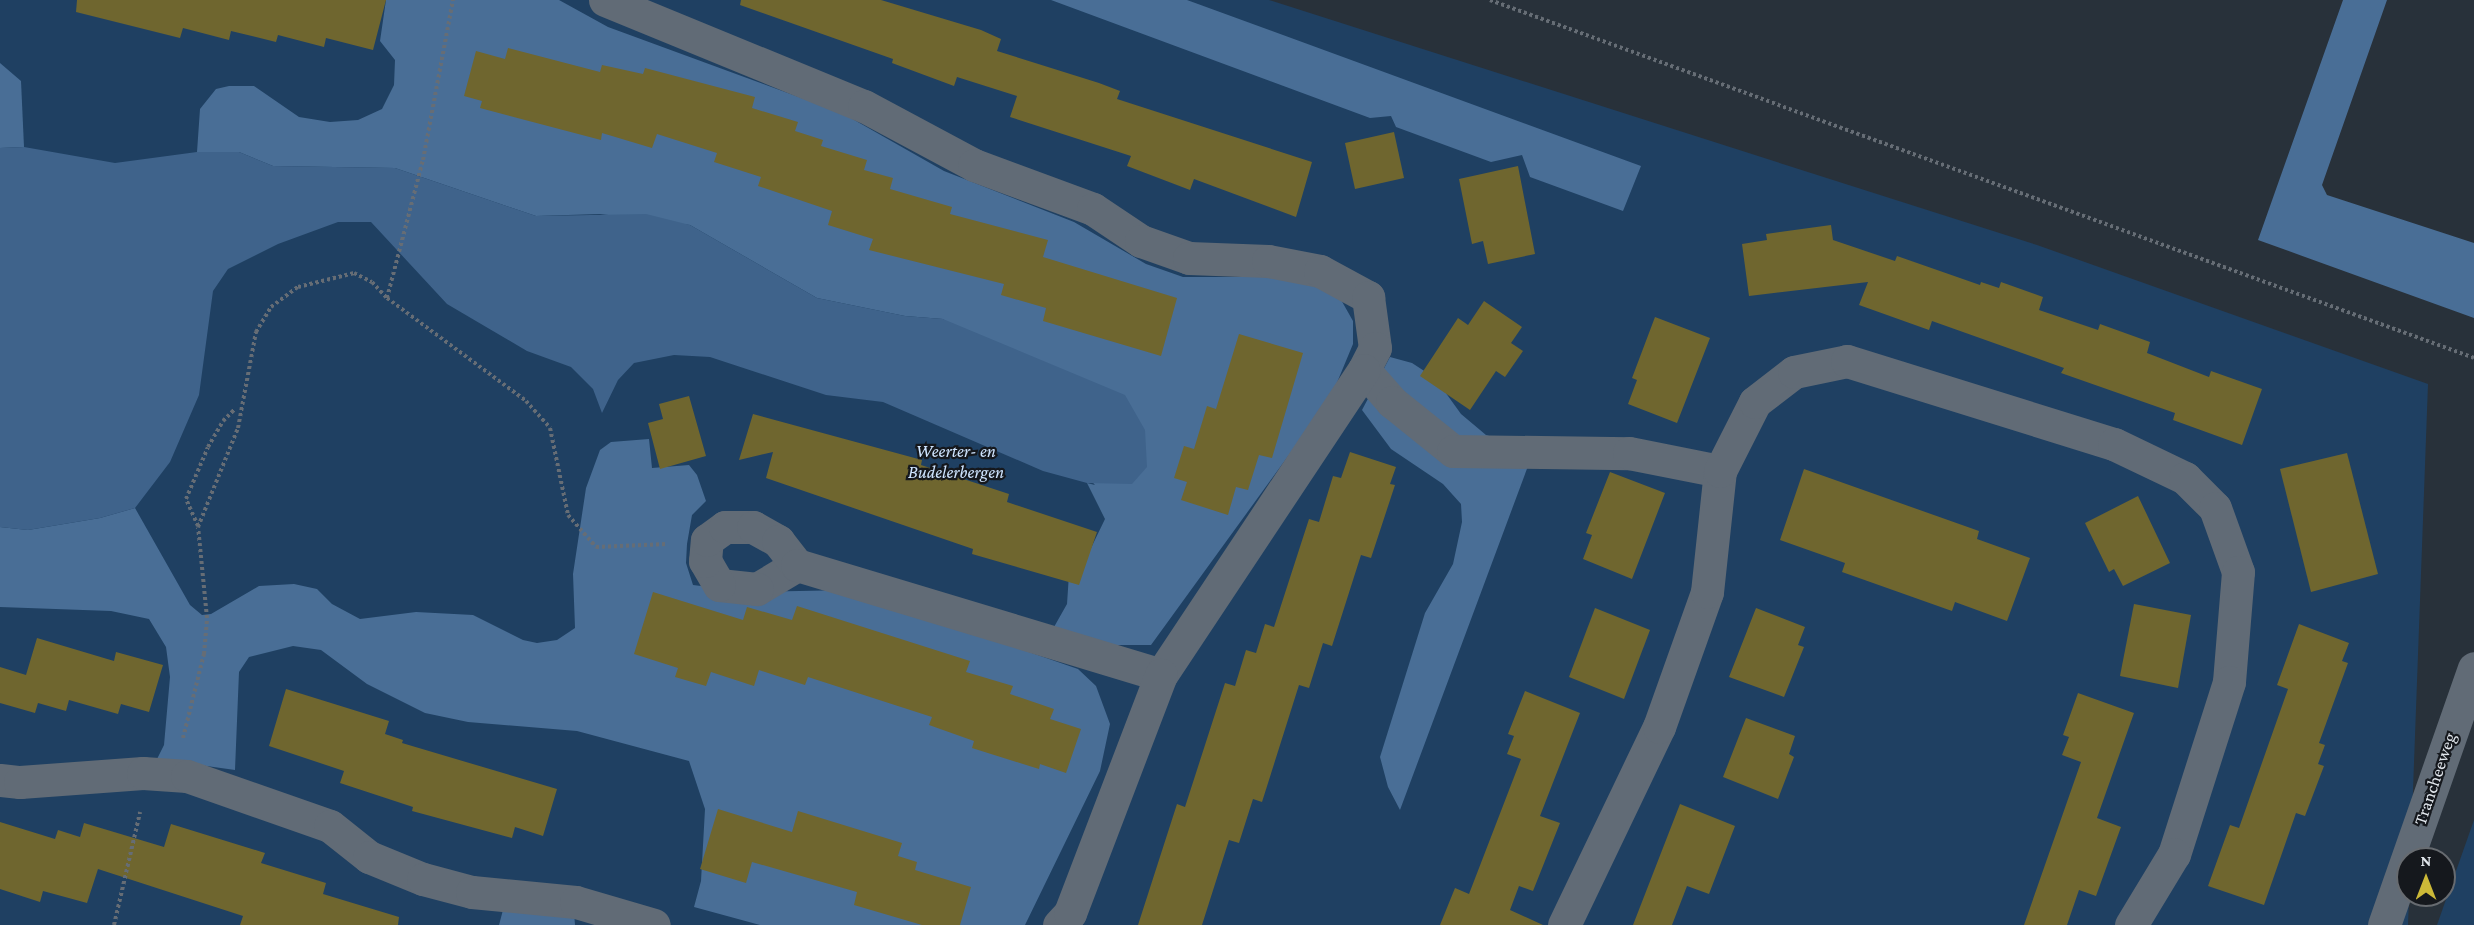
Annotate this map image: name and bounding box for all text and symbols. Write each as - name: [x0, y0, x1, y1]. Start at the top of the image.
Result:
- park label: Weerter- en Budelerbergen: [908, 441, 1004, 484]
- street label: Trancheeweg: [2409, 730, 2461, 828]
- north arrow: [2396, 847, 2456, 907]
- text: N: [2421, 852, 2431, 869]

